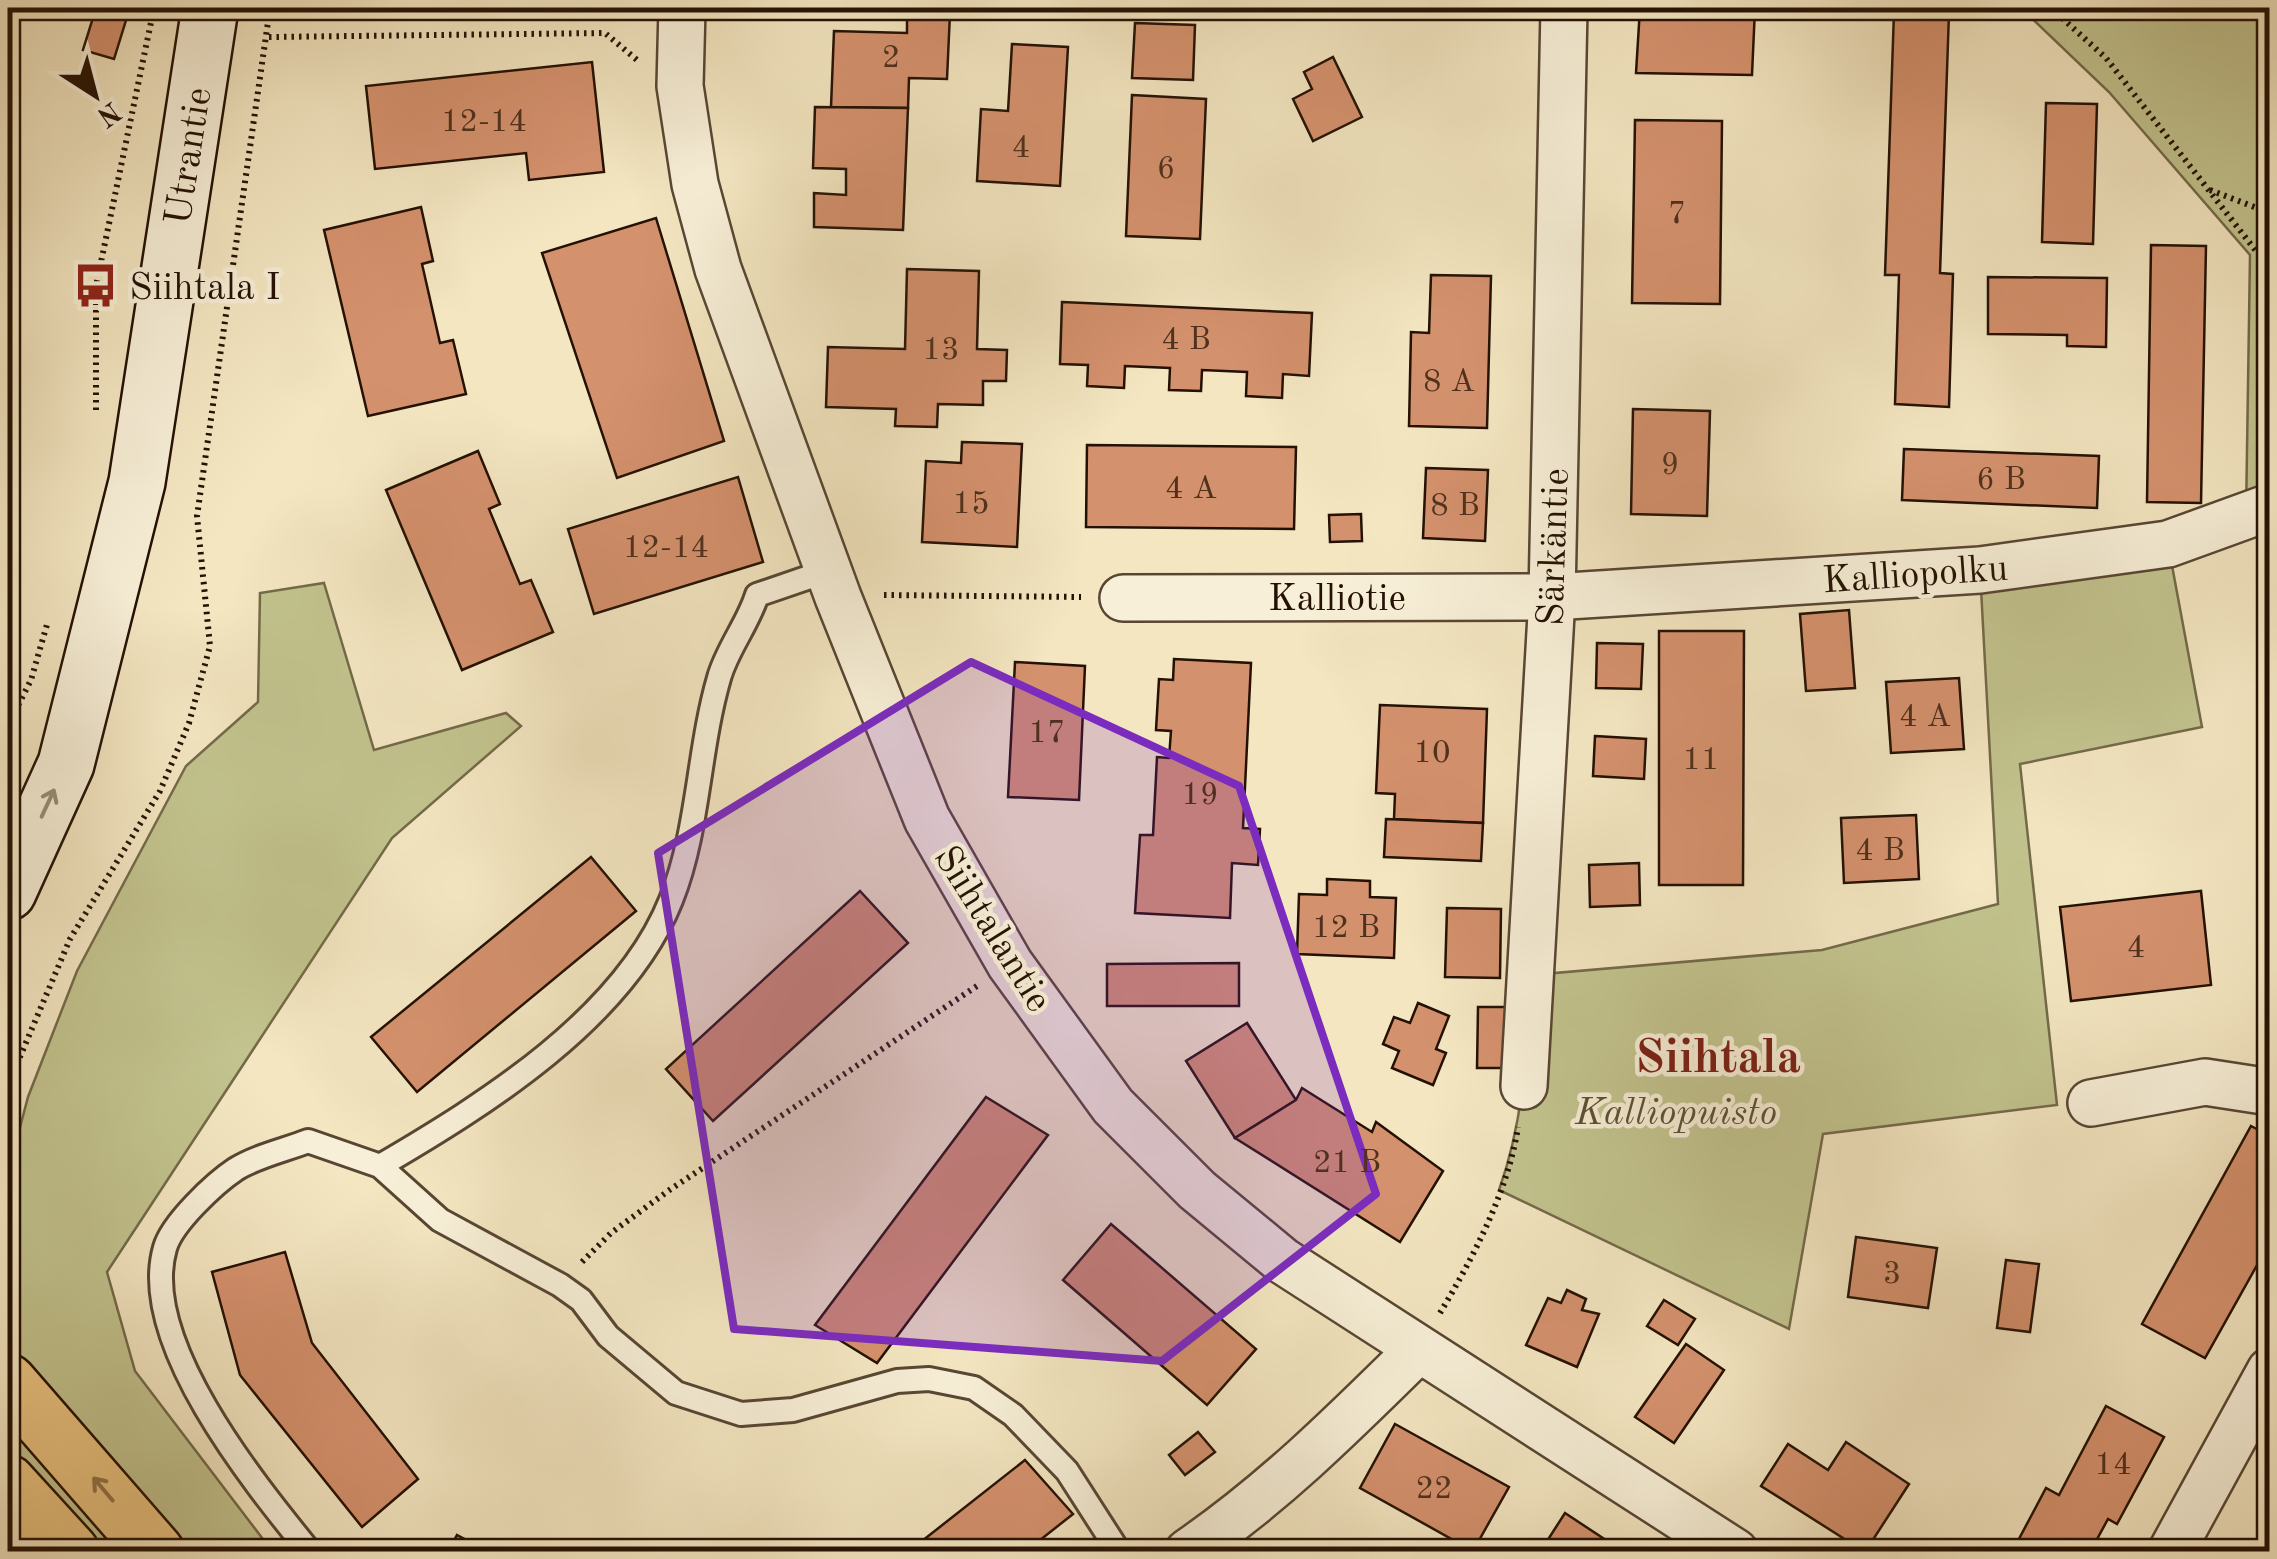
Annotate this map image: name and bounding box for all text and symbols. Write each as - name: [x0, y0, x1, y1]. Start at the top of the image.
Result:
- house number: 2: [882, 43, 900, 75]
- north arrow: [45, 45, 145, 145]
- street label: Utrantie: [160, 85, 220, 228]
- text: N: [91, 95, 125, 131]
- house number: 12-14: [441, 107, 527, 139]
- house number: 4: [1012, 133, 1030, 165]
- house number: 6: [1157, 154, 1175, 186]
- house number: 7: [1668, 199, 1686, 231]
- bus stop icon: Siihtala I: [72, 262, 120, 310]
- place label: Siihtala I: [129, 270, 280, 308]
- house number: 4 B: [1161, 325, 1211, 357]
- house number: 13: [922, 335, 960, 367]
- house number: 8 A: [1423, 367, 1475, 399]
- house number: 9: [1661, 450, 1679, 482]
- house number: 6 B: [1976, 465, 2026, 497]
- street label: Särkäntie: [1533, 467, 1577, 627]
- house number: 4 A: [1165, 474, 1217, 506]
- house number: 15: [952, 489, 990, 521]
- house number: 8 B: [1430, 491, 1480, 523]
- house number: 12-14: [623, 533, 709, 565]
- street label: Kalliopolku: [1821, 551, 2009, 601]
- street label: Kalliotie: [1268, 581, 1406, 619]
- house number: 4 A: [1899, 702, 1951, 734]
- house number: 17: [1028, 718, 1066, 750]
- house number: 10: [1413, 738, 1451, 770]
- house number: 11: [1682, 745, 1720, 777]
- house number: 19: [1181, 780, 1219, 812]
- one-way arrow: [40, 788, 58, 819]
- house number: 4 B: [1855, 836, 1905, 868]
- street label: Siihtalantie: [926, 840, 1057, 1019]
- house number: 12 B: [1312, 913, 1380, 945]
- house number: 4: [2127, 933, 2145, 965]
- district label: Siihtala: [1635, 1035, 1801, 1083]
- park label: Kalliopuisto: [1574, 1095, 1777, 1133]
- house number: 21 B: [1313, 1148, 1381, 1180]
- house number: 3: [1883, 1259, 1901, 1291]
- house number: 14: [2094, 1450, 2132, 1482]
- house number: 22: [1415, 1474, 1453, 1506]
- one-way arrow: [92, 1477, 114, 1503]

